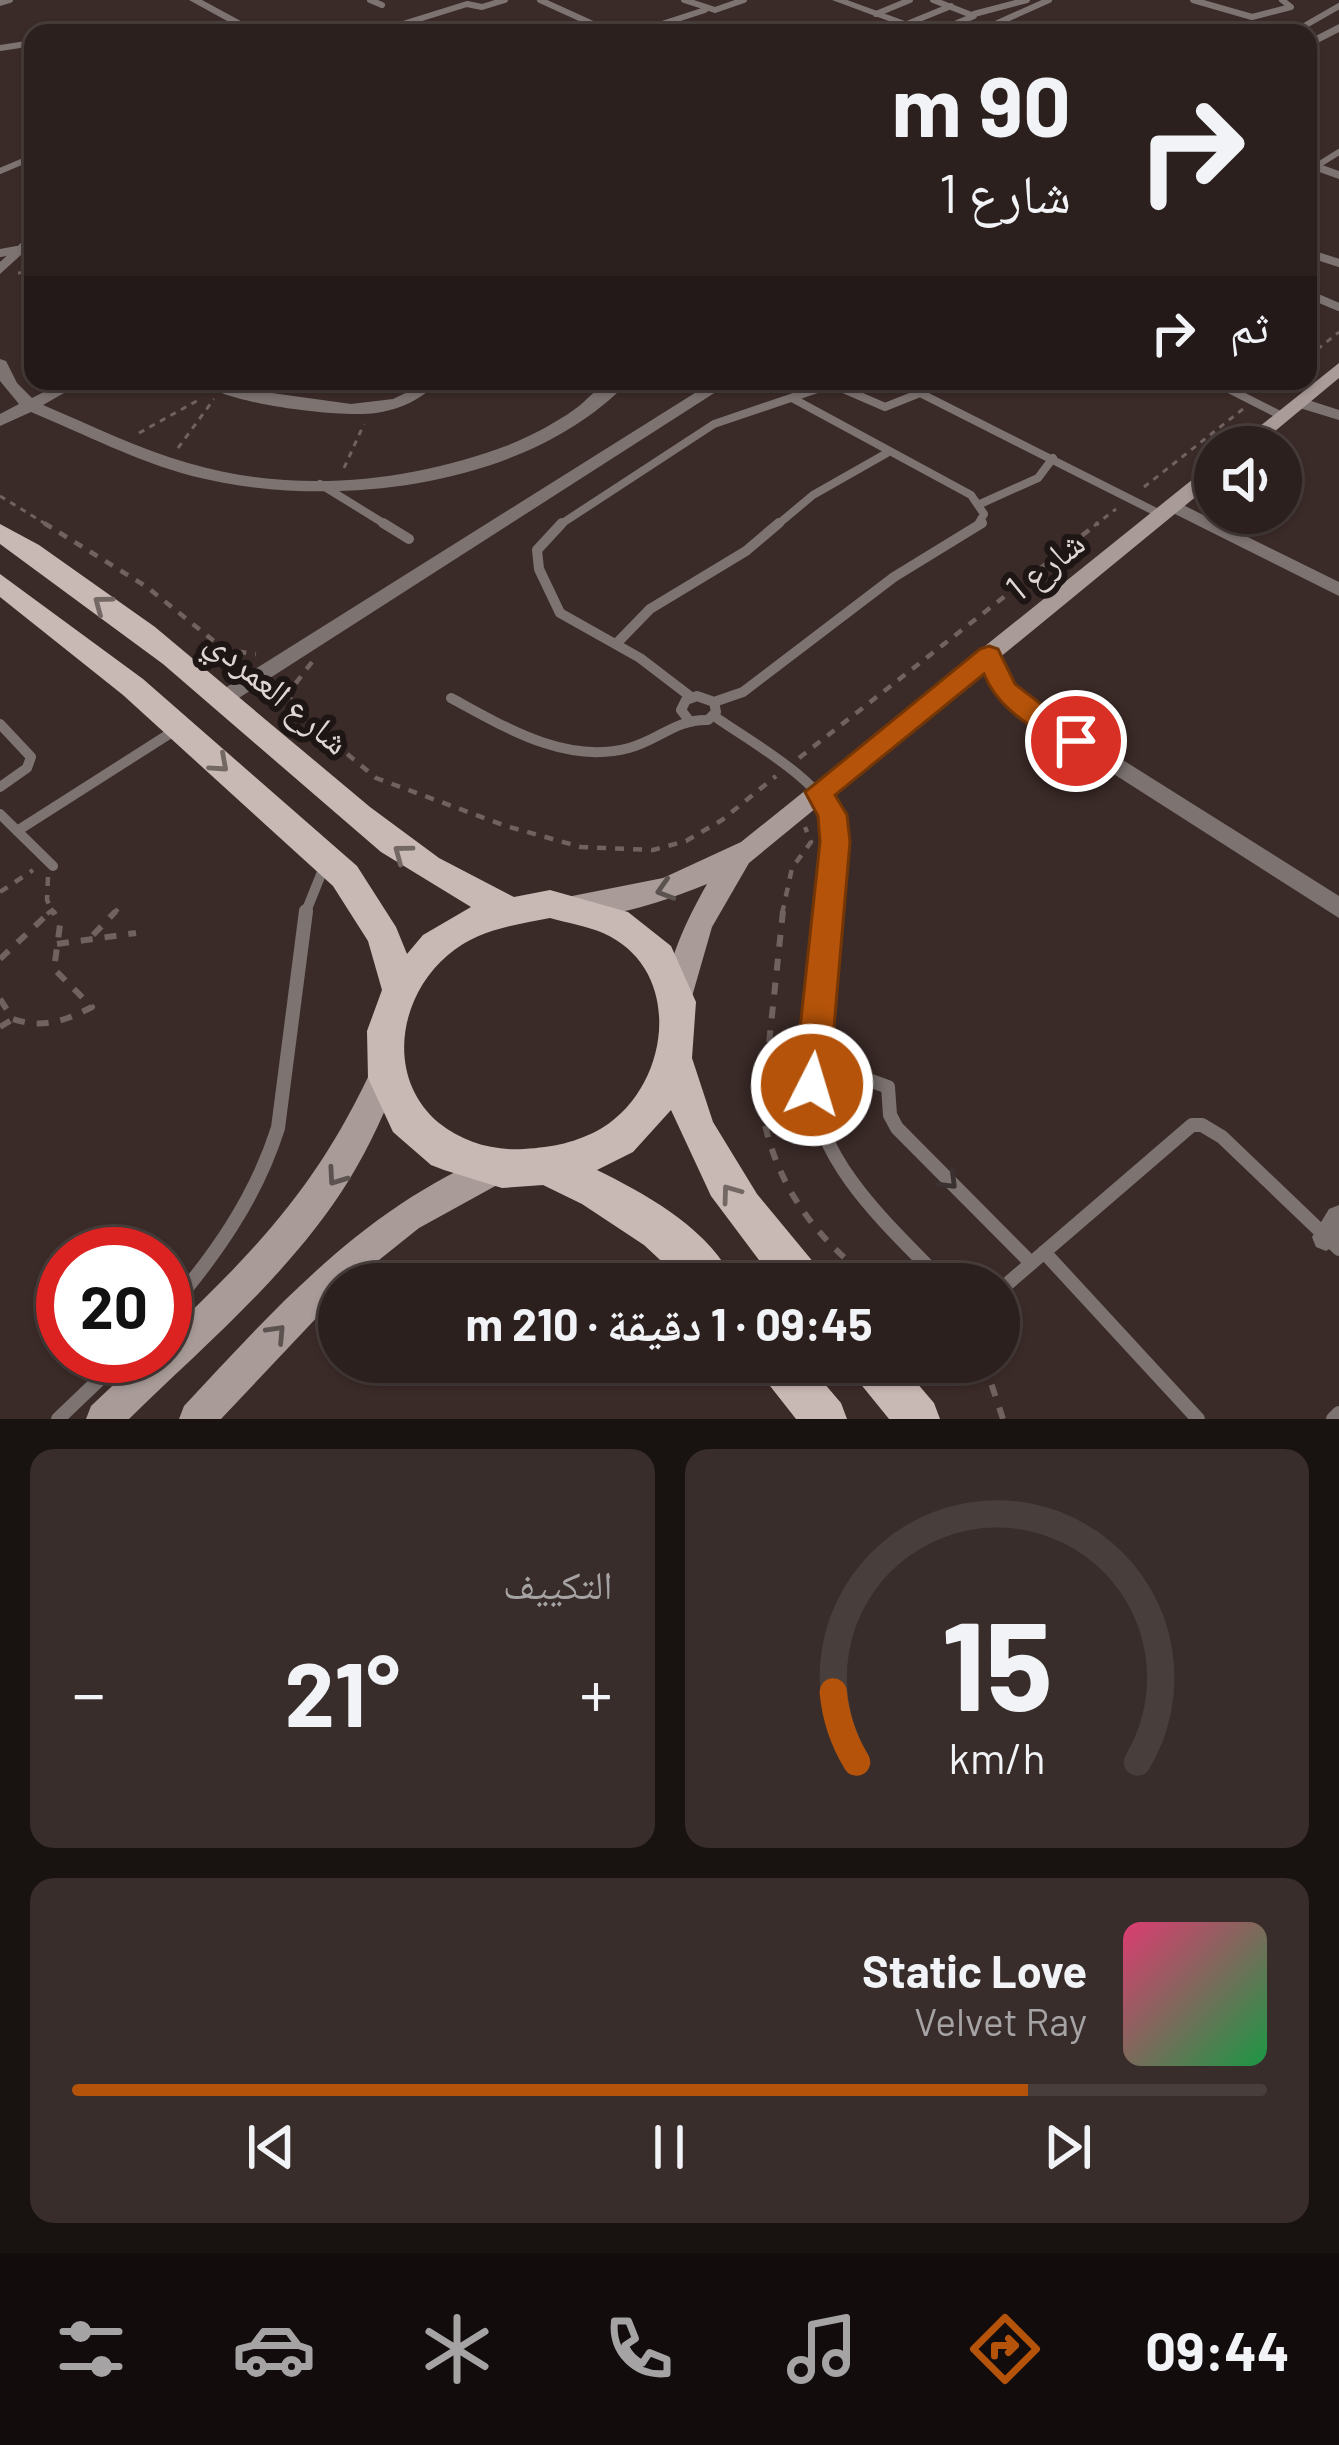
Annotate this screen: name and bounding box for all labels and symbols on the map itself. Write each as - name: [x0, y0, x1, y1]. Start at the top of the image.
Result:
- street label: شارع 1: [996, 520, 1094, 611]
- one-way arrow: [94, 597, 116, 618]
- street label: شارع العمردي: [193, 618, 359, 769]
- pin: [1025, 690, 1127, 792]
- one-way arrow: [207, 750, 228, 771]
- one-way arrow: [394, 845, 416, 867]
- one-way arrow: [655, 875, 676, 900]
- position arrow: [749, 1022, 875, 1148]
- one-way arrow: [328, 1164, 350, 1186]
- one-way arrow: [934, 1167, 956, 1189]
- one-way arrow: [722, 1185, 744, 1207]
- speed limit sign: 20: [36, 1227, 192, 1383]
- one-way arrow: [263, 1326, 284, 1347]

